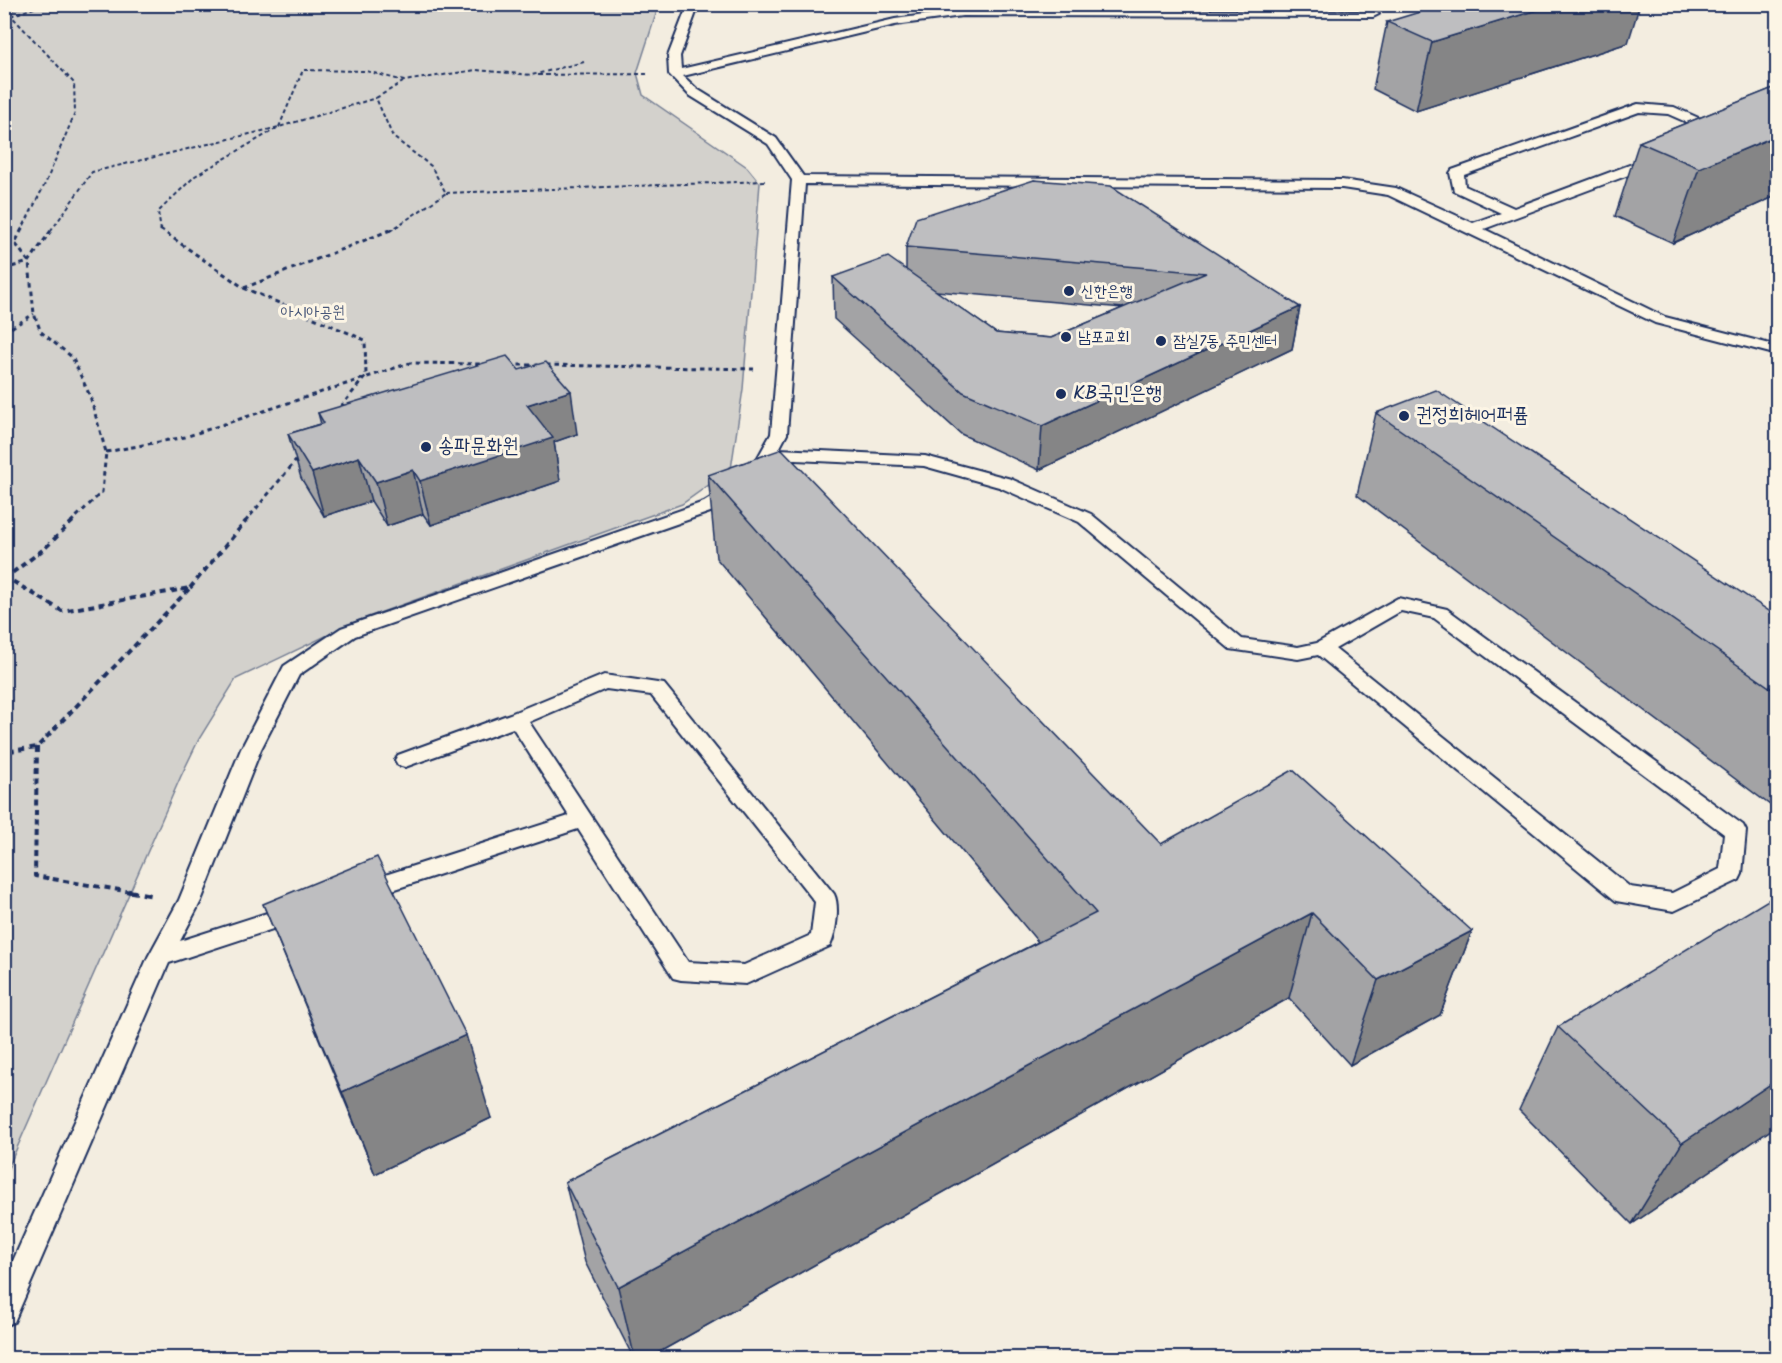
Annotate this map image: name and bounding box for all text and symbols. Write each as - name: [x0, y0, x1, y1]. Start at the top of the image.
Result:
- place label: 신한은행: [1081, 279, 1133, 304]
- marker: 신한은행: [1062, 284, 1076, 298]
- park label: 아시아공원: [281, 300, 345, 325]
- place label: 남포교회: [1078, 325, 1130, 350]
- place label: 잠실7동 주민센터: [1173, 329, 1277, 354]
- marker: 남포교회: [1059, 330, 1073, 344]
- marker: 잠실7동 주민센터: [1154, 334, 1168, 348]
- place label: KB국민은행: [1073, 378, 1162, 410]
- marker: KB국민은행: [1054, 387, 1068, 401]
- place label: 권정희헤어퍼퓸: [1416, 400, 1529, 432]
- marker: 권정희헤어퍼퓸: [1397, 409, 1411, 423]
- place label: 송파문화원: [438, 431, 518, 463]
- marker: 송파문화원: [419, 440, 433, 454]

